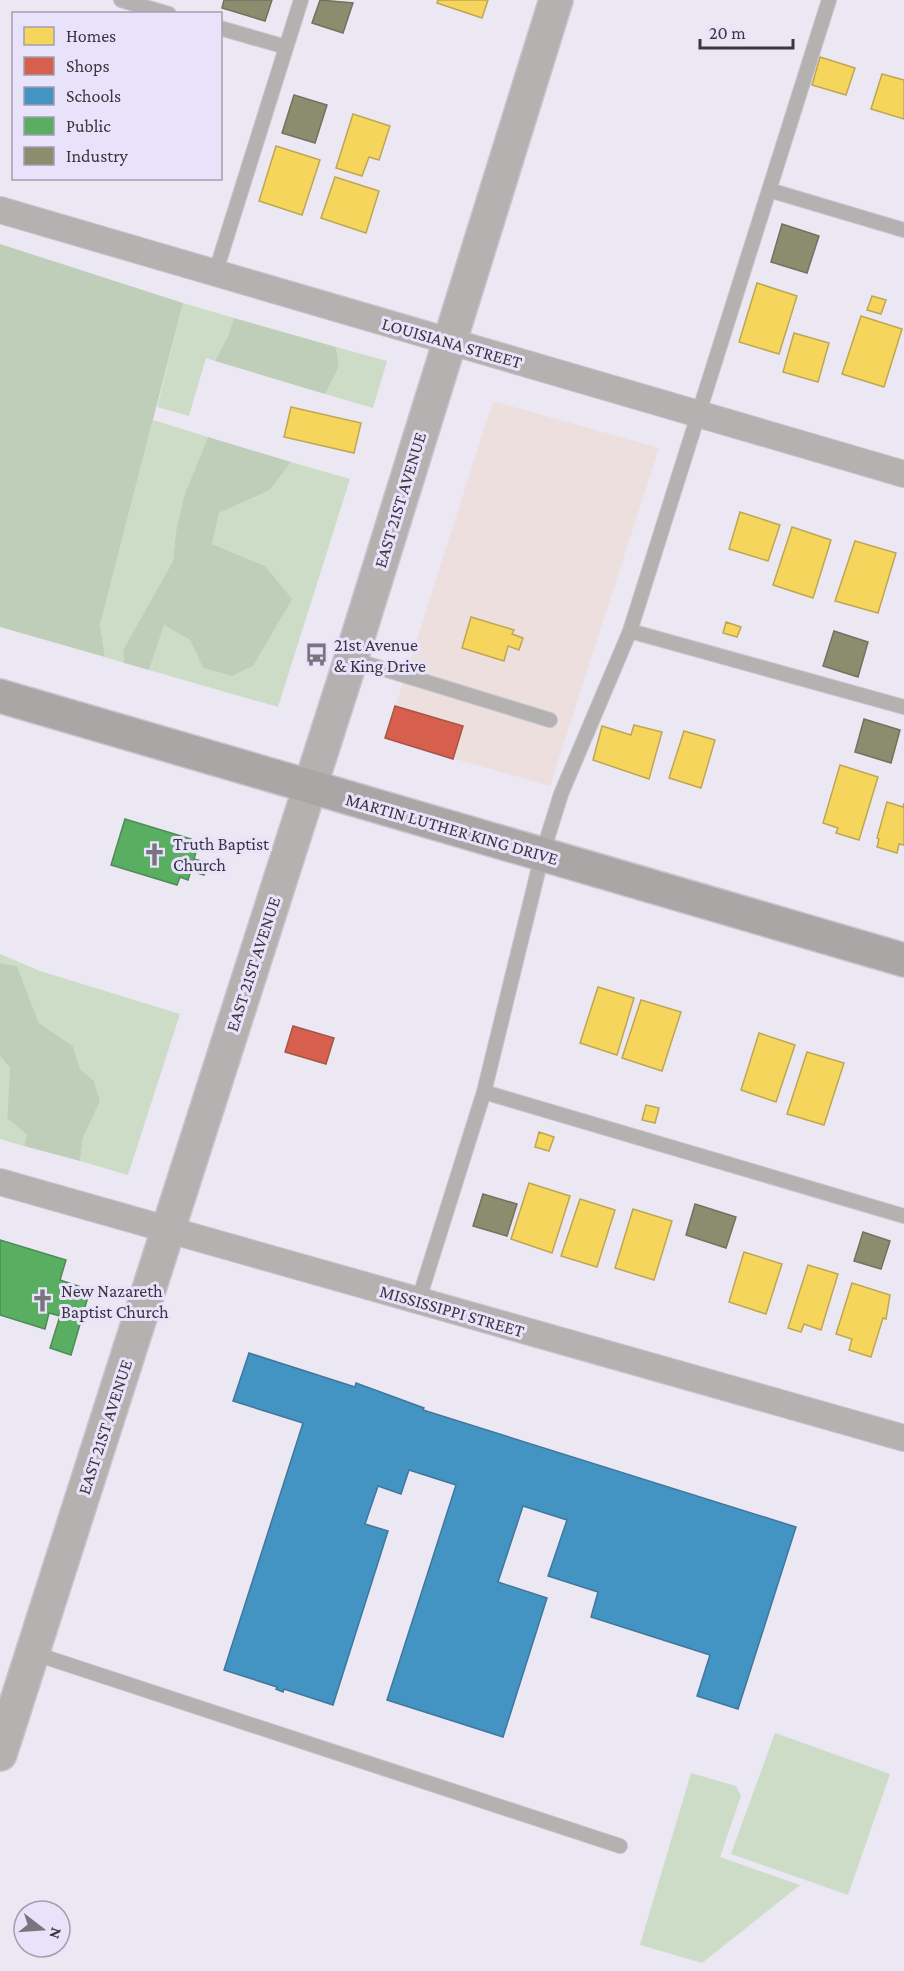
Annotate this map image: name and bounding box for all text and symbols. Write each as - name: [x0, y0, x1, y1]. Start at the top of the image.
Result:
- legend: [12, 12, 222, 180]
- scale bar: [700, 12, 793, 50]
- text: 20 m: [709, 23, 746, 43]
- text: Homes: [66, 26, 116, 46]
- text: Shops: [66, 56, 110, 76]
- text: Schools: [66, 86, 121, 106]
- text: Public: [66, 116, 111, 136]
- text: Industry: [66, 146, 129, 166]
- street label: LOUISIANA STREET: [380, 313, 525, 373]
- street label: EAST 21ST AVENUE: [370, 430, 430, 570]
- place label: 21st Avenue & King Drive: [334, 635, 426, 676]
- bus stop icon: 21st Avenue & King Drive: [303, 642, 329, 668]
- street label: MARTIN LUTHER KING DRIVE: [343, 789, 561, 869]
- place label: Truth Baptist Church: [173, 834, 270, 875]
- church icon: Truth Baptist Church: [142, 841, 168, 867]
- street label: EAST 21ST AVENUE: [222, 894, 284, 1034]
- place label: New Nazareth Baptist Church: [61, 1281, 169, 1322]
- street label: MISSISSIPPI STREET: [377, 1281, 527, 1341]
- church icon: New Nazareth Baptist Church: [30, 1288, 56, 1314]
- street label: EAST 21ST AVENUE: [74, 1357, 136, 1497]
- north arrow: [12, 1899, 72, 1959]
- text: N: [46, 1926, 66, 1941]

